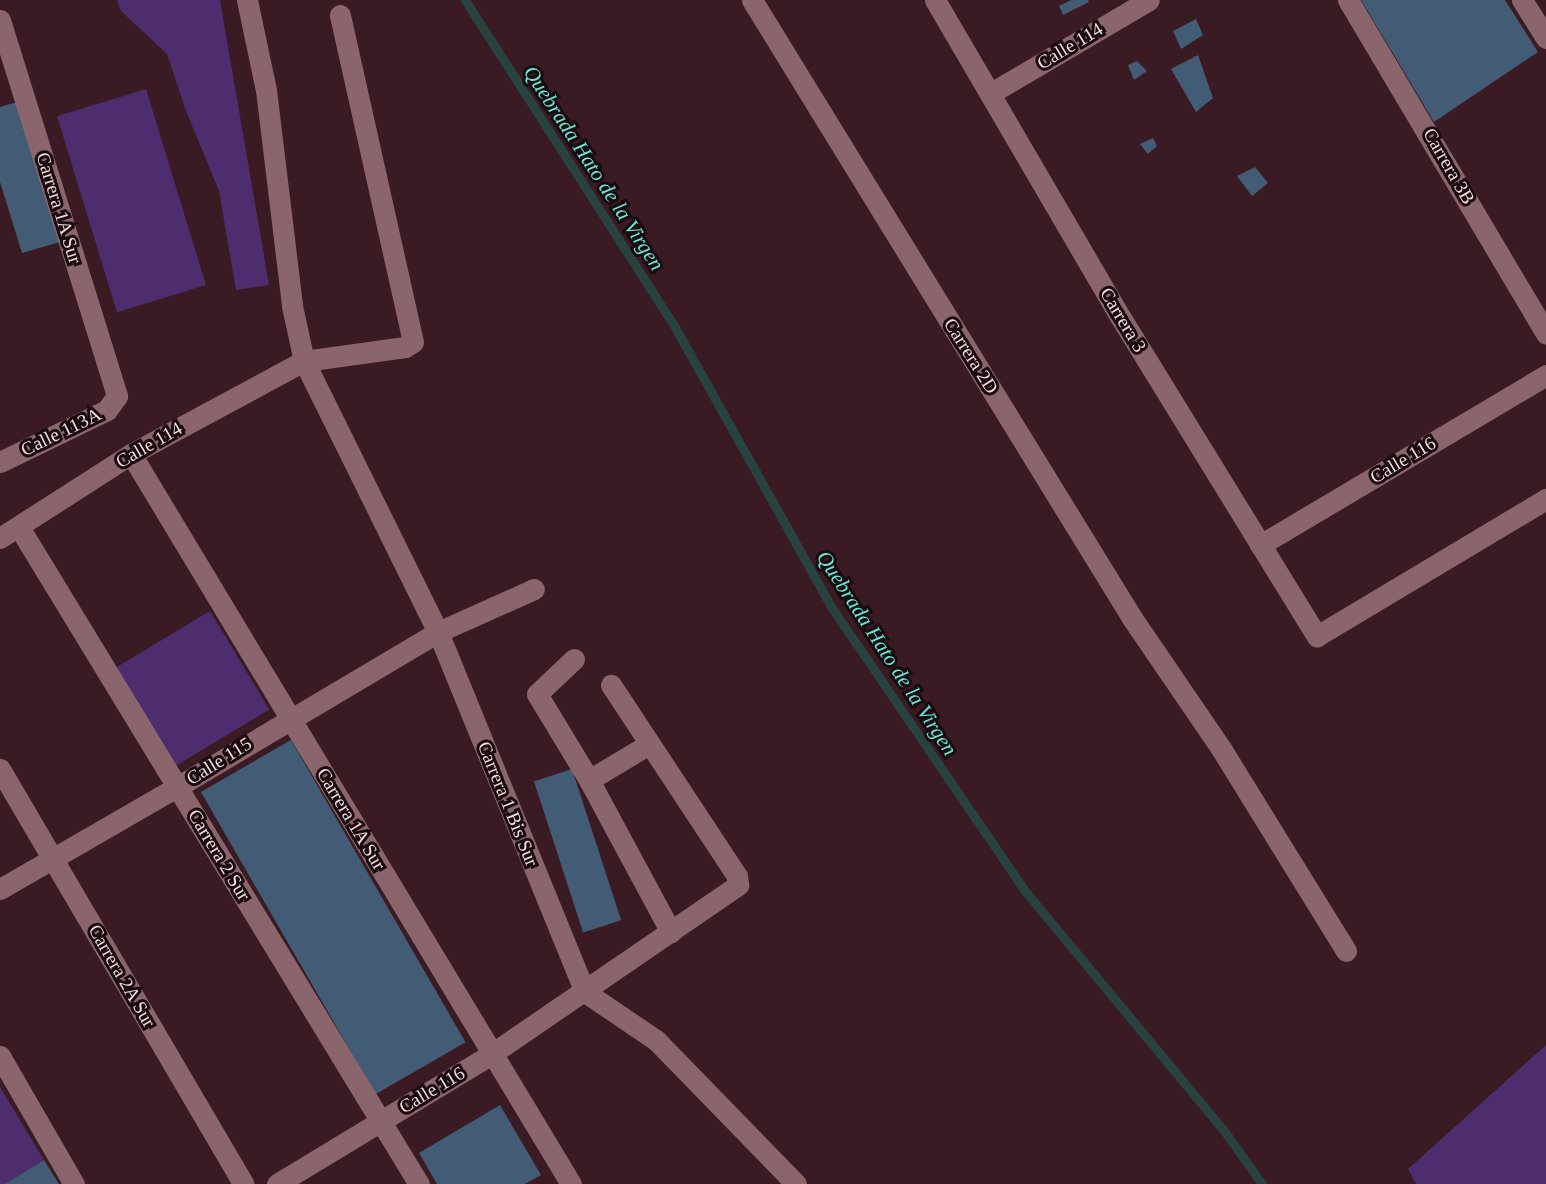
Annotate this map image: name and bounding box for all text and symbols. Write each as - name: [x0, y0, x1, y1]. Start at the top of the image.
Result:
- street label: Calle 114: [1033, 18, 1107, 74]
- water label: Quebrada Hato de la Virgen: [518, 61, 670, 275]
- street label: Carrera 3B: [1418, 124, 1480, 208]
- street label: Carrera 1A Sur: [31, 149, 87, 267]
- street label: Carrera 3: [1095, 284, 1151, 356]
- street label: Carrera 2D: [939, 314, 1003, 398]
- street label: Calle 113A: [17, 403, 105, 461]
- street label: Calle 114: [112, 417, 186, 473]
- street label: Calle 116: [1366, 432, 1440, 488]
- water label: Quebrada Hato de la Virgen: [811, 546, 963, 760]
- street label: Calle 115: [182, 732, 256, 790]
- street label: Carrera 1 Bis Sur: [473, 738, 543, 870]
- street label: Carrera 1A Sur: [311, 763, 391, 875]
- street label: Carrera 2 Sur: [183, 805, 255, 905]
- street label: Carrera 2A Sur: [83, 920, 161, 1032]
- street label: Calle 116: [395, 1062, 469, 1118]

